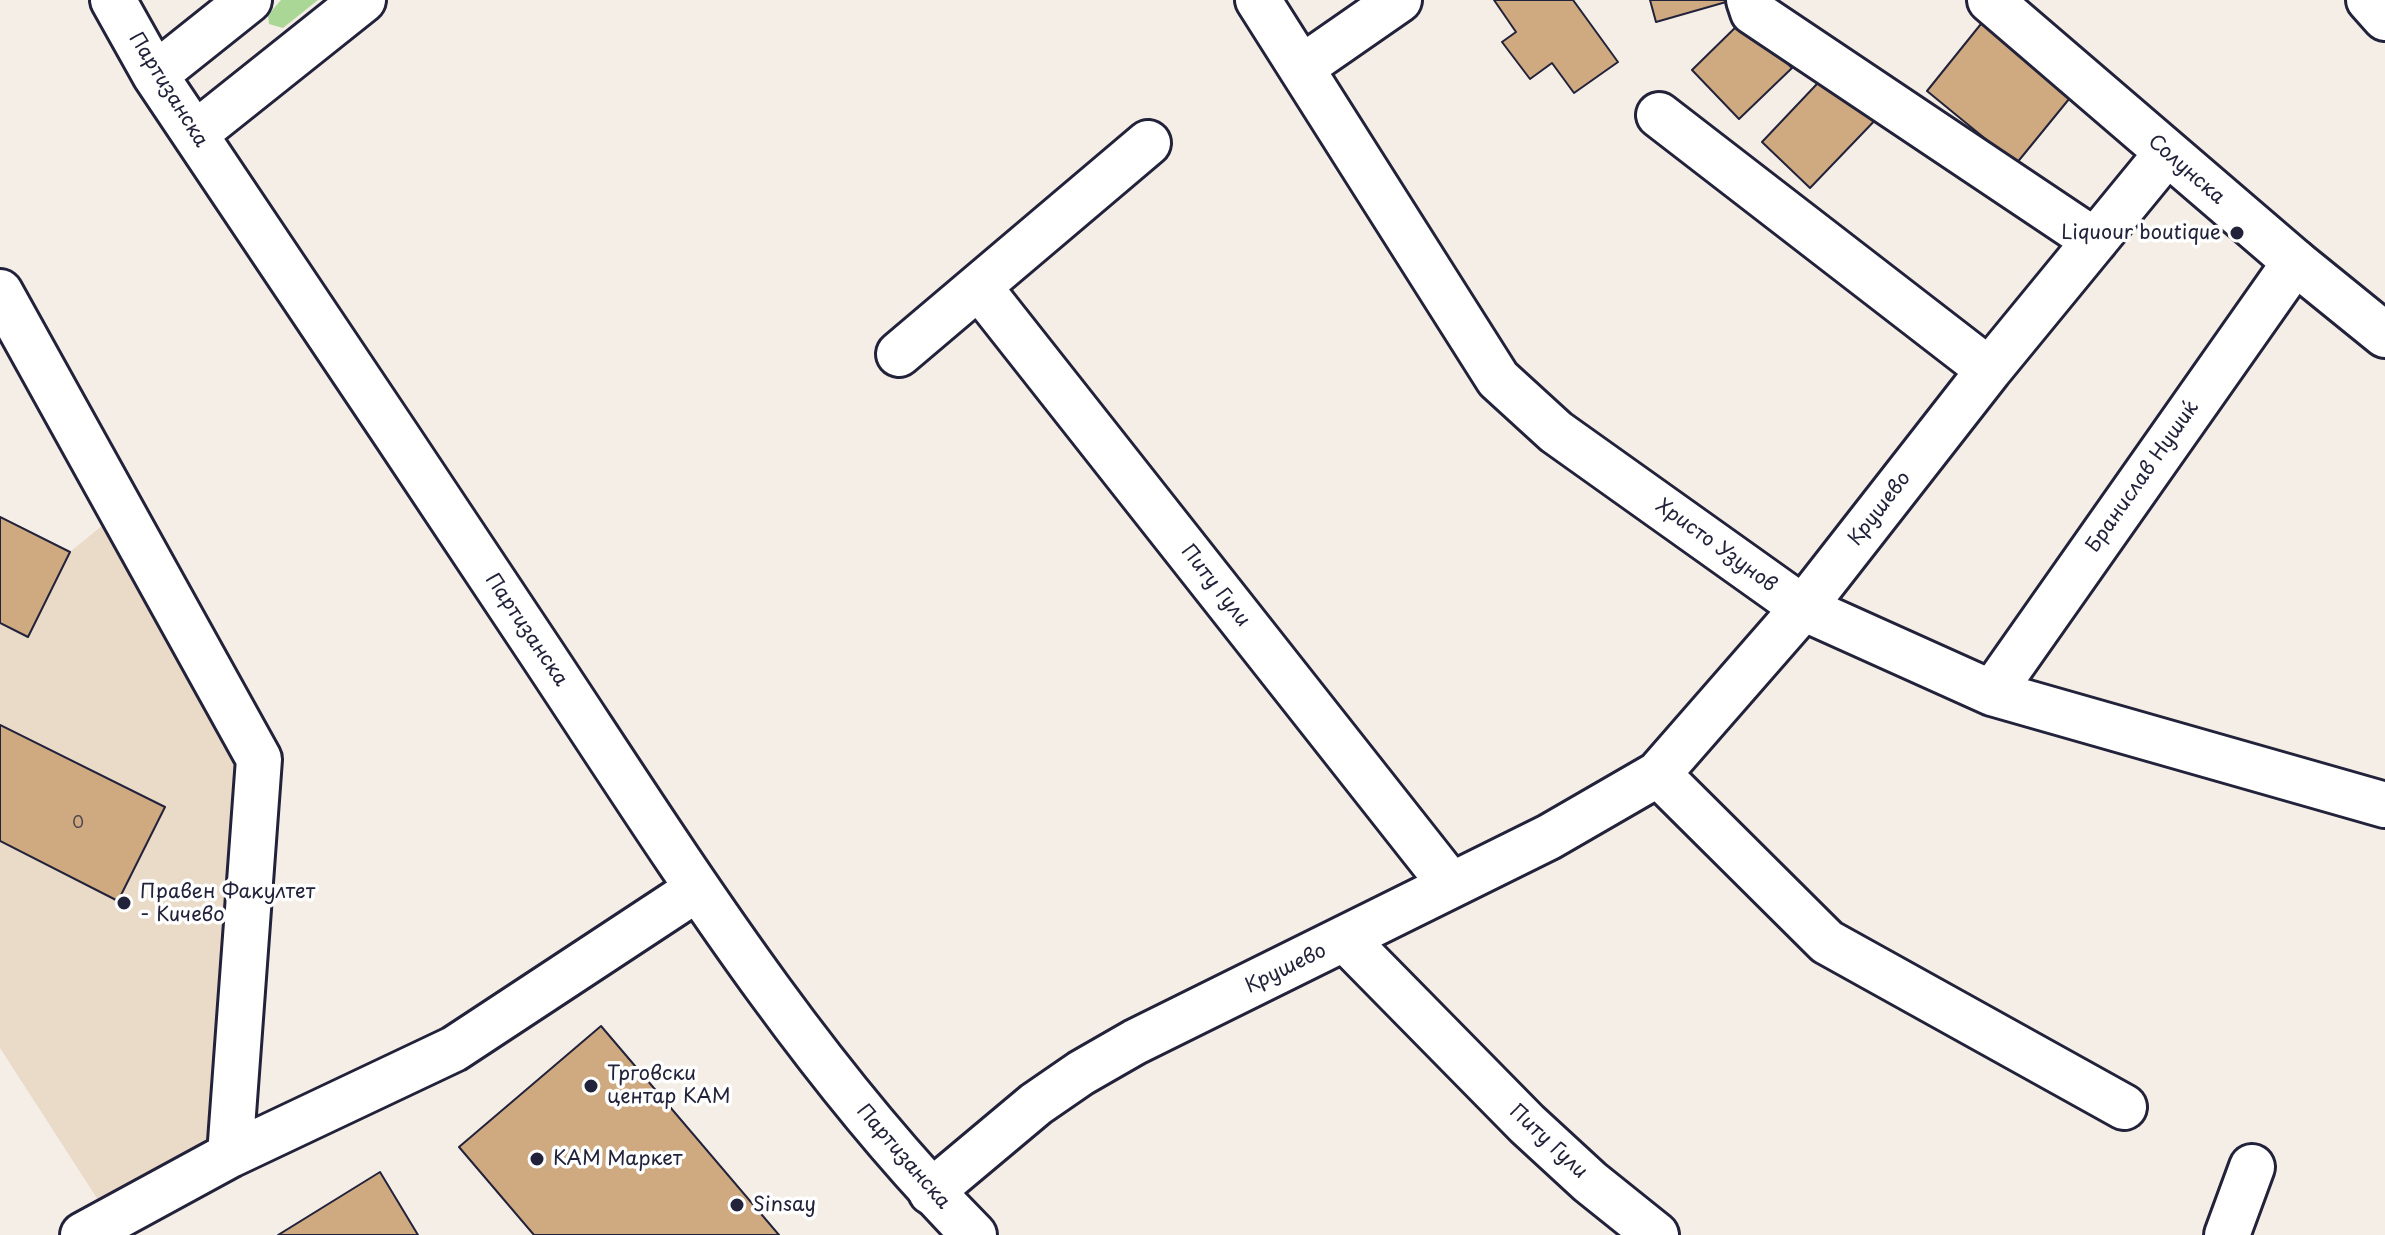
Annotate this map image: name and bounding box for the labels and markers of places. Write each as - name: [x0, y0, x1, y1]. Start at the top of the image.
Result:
- place label: Liquour boutique: [2061, 221, 2221, 245]
- marker: Liquour boutique: [2228, 224, 2246, 242]
- place label: Правен Факултет - Кичево: [140, 880, 315, 927]
- marker: Правен Факултет - Кичево: [115, 894, 133, 912]
- place label: Трговски центар КАМ: [607, 1062, 731, 1109]
- marker: Трговски центар КАМ: [582, 1077, 600, 1095]
- place label: КАМ Маркет: [553, 1147, 682, 1171]
- marker: КАМ Маркет: [528, 1150, 546, 1168]
- place label: Sinsay: [753, 1193, 816, 1217]
- marker: Sinsay: [728, 1196, 746, 1214]

